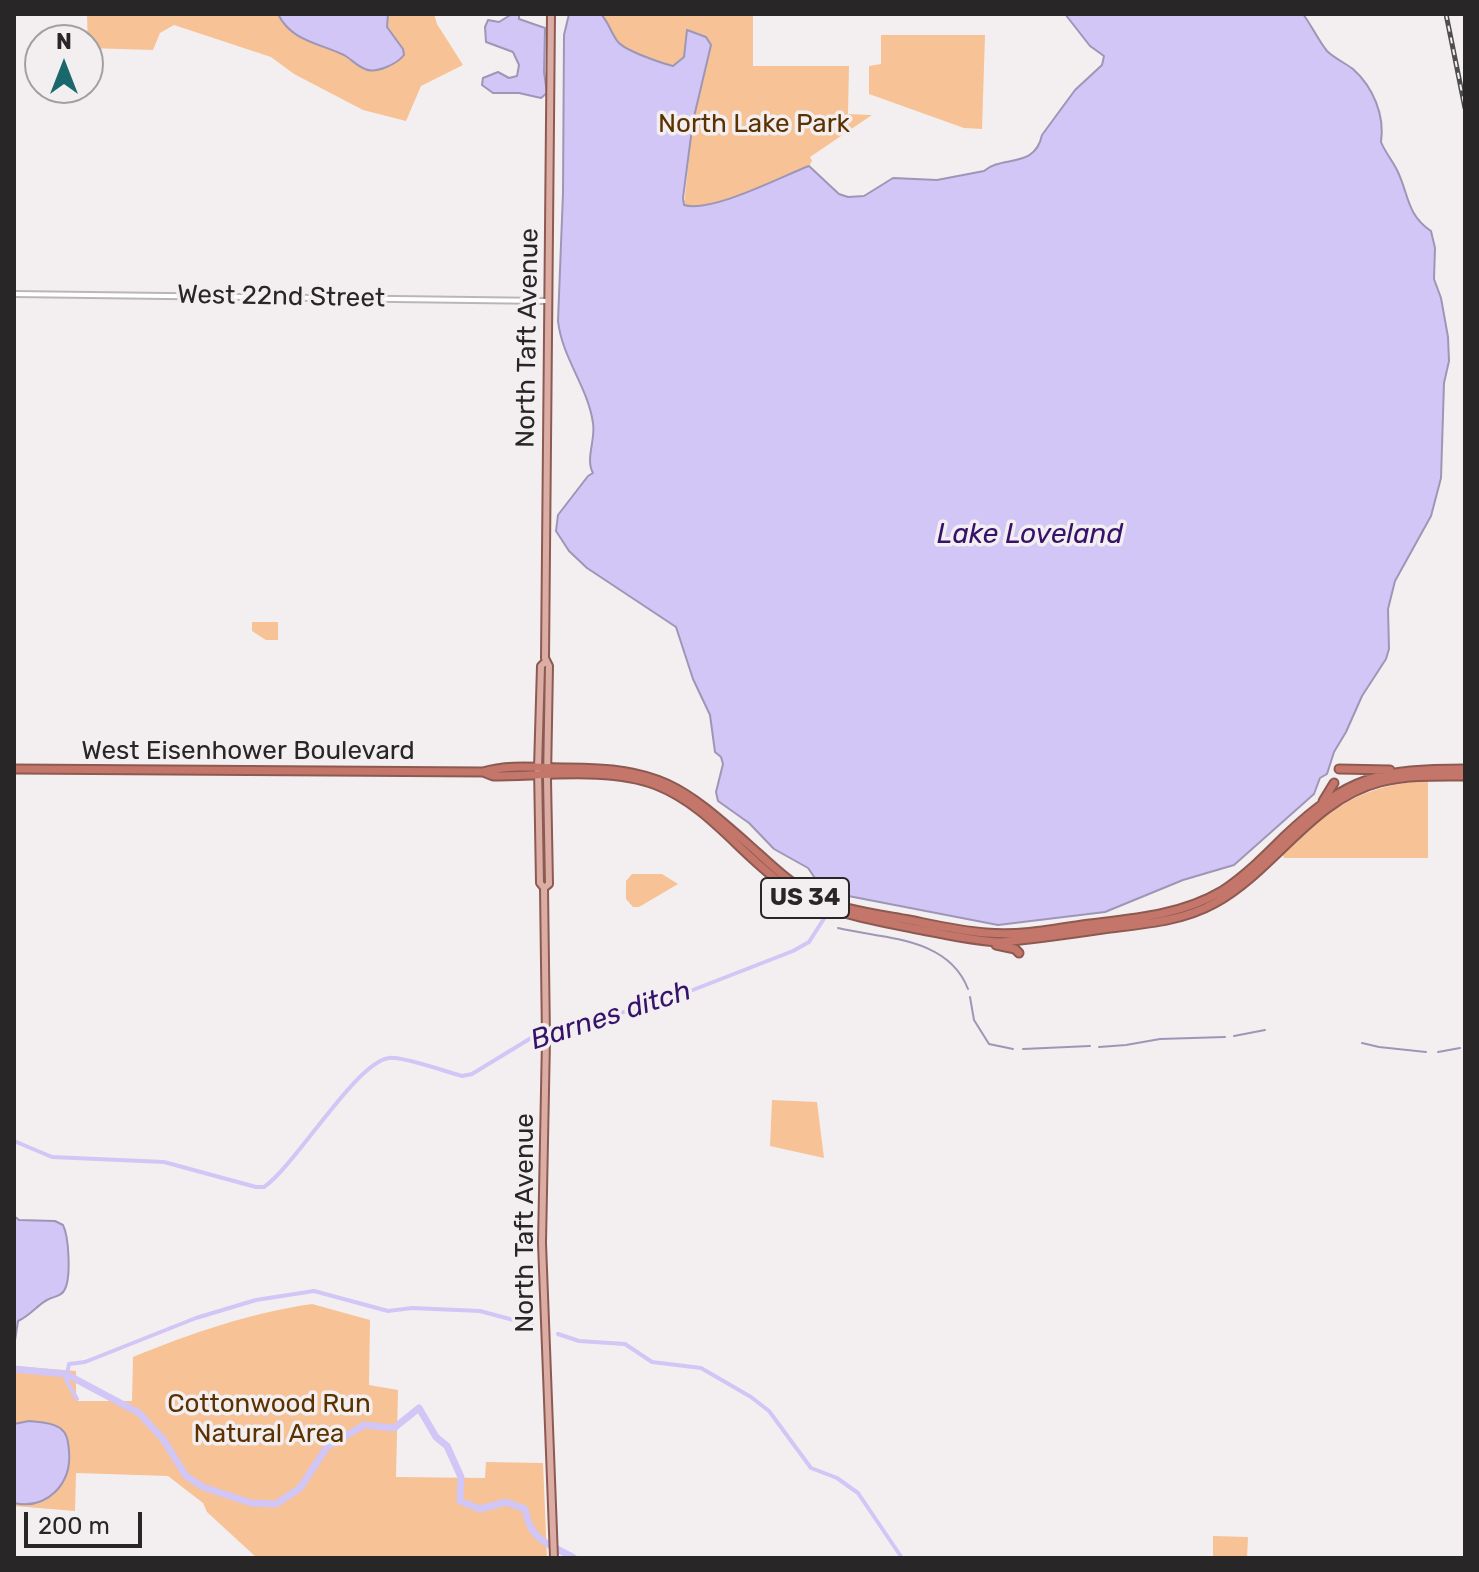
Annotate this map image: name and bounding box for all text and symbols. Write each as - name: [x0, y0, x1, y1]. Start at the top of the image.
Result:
- north arrow: [24, 24, 104, 104]
- text: N: [56, 28, 72, 55]
- park label: North Lake Park: [658, 108, 850, 140]
- street label: North Taft Avenue: [510, 228, 546, 448]
- street label: West 22nd Street: [177, 280, 385, 314]
- water label: Lake Loveland: [937, 518, 1123, 552]
- street label: West Eisenhower Boulevard: [81, 735, 415, 767]
- road number: US 34: [761, 878, 849, 918]
- water label: Barnes ditch: [527, 974, 695, 1058]
- street label: North Taft Avenue: [509, 1113, 541, 1333]
- park label: Cottonwood Run Natural Area: [167, 1388, 371, 1450]
- scale bar: [28, 1496, 146, 1546]
- text: 200 m: [38, 1512, 110, 1540]

